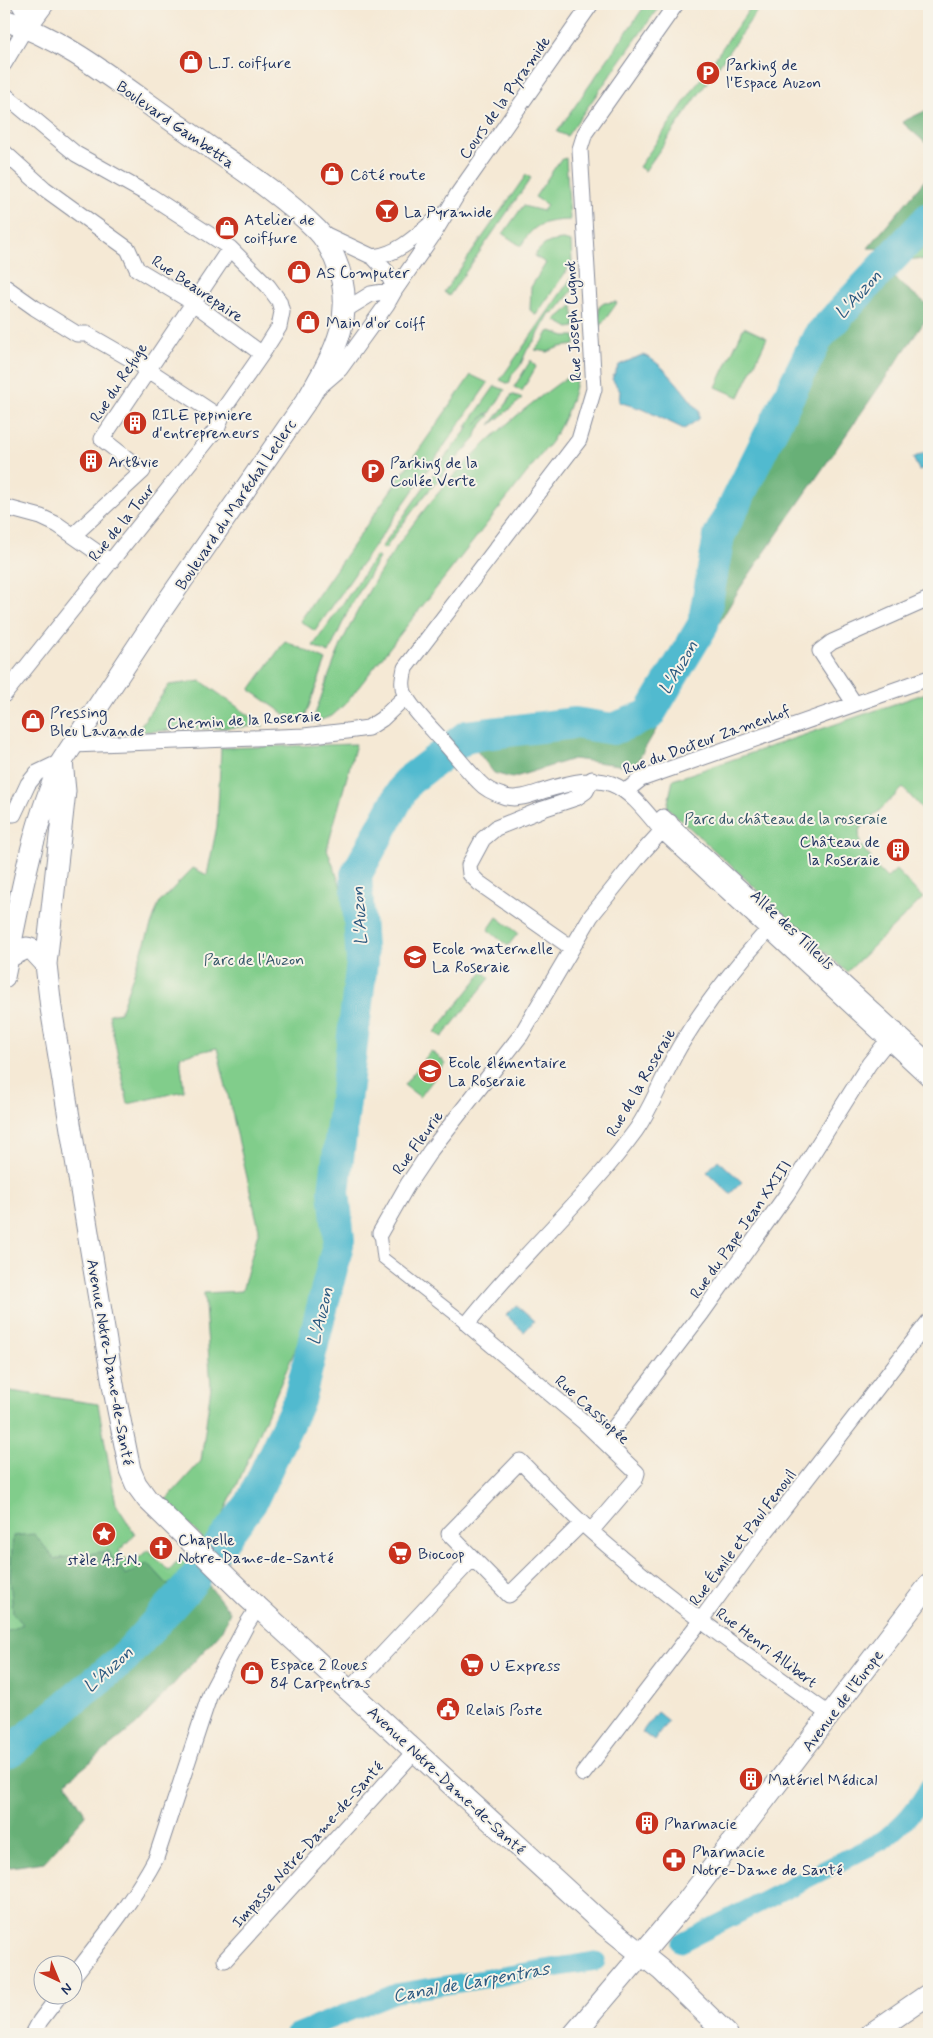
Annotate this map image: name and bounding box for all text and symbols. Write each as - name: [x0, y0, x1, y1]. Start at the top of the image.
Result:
- street label: Cours de la Pyramide: [455, 32, 556, 164]
- shop icon: L.J. coiffure: [178, 49, 204, 75]
- place label: L.J. coiffure: [208, 53, 292, 74]
- place label: Parking de l'Espace Auzon: [726, 55, 821, 94]
- parking icon: Parking de l'Espace Auzon: [695, 60, 721, 86]
- street label: Boulevard Gambetta: [112, 77, 238, 174]
- shop icon: Côté route: [319, 161, 345, 187]
- place label: Côté route: [350, 165, 426, 186]
- bar icon: La Pyramide: [374, 198, 400, 224]
- place label: La Pyramide: [404, 202, 493, 223]
- place label: Atelier de coiffure: [244, 210, 315, 249]
- shop icon: Atelier de coiffure: [214, 215, 240, 241]
- street label: Rue Beaurepaire: [147, 251, 248, 328]
- shop icon: AS Computer: [286, 259, 312, 285]
- street label: Rue Joseph Cugnot: [560, 260, 588, 382]
- place label: AS Computer: [316, 263, 410, 284]
- water label: L'Auzon: [830, 265, 888, 324]
- shop icon: Main d'or coiff: [295, 309, 321, 335]
- place label: Main d'or coiff: [326, 313, 426, 334]
- street label: Rue du Refuge: [86, 338, 153, 427]
- place label: RILE pepiniere d'entrepreneurs: [152, 405, 259, 444]
- building icon: RILE pepiniere d'entrepreneurs: [122, 410, 148, 436]
- street label: Boulevard du Maréchal Leclerc: [171, 415, 301, 594]
- building icon: Art&vie: [78, 448, 104, 474]
- place label: Art&vie: [108, 452, 159, 473]
- place label: Parking de la Coulée Verte: [390, 453, 478, 492]
- parking icon: Parking de la Coulée Verte: [360, 458, 386, 484]
- street label: Rue de la Tour: [84, 479, 160, 567]
- water label: L'Auzon: [653, 636, 704, 699]
- street label: Rue du Docteur Zamenhof: [620, 700, 793, 780]
- place label: Pressing Bleu Lavande: [50, 703, 144, 742]
- street label: Chemin de la Roseraie: [166, 706, 322, 735]
- shop icon: Pressing Bleu Lavande: [20, 708, 46, 734]
- park label: Parc du château de la roseraie: [684, 809, 888, 830]
- place label: Château de la Roseraie: [800, 832, 880, 871]
- building icon: Château de la Roseraie: [885, 837, 911, 863]
- water label: L'Auzon: [346, 886, 374, 946]
- street label: Allée des Tilleuls: [745, 886, 839, 975]
- place label: Ecole maternelle La Roseraie: [432, 939, 553, 978]
- school or university icon: Ecole maternelle La Roseraie: [402, 944, 428, 970]
- park label: Parc de l'Auzon: [204, 950, 304, 971]
- street label: Rue de la Roseraie: [602, 1024, 681, 1141]
- place label: Ecole élémentaire La Roseraie: [448, 1053, 567, 1092]
- school or university icon: Ecole élémentaire La Roseraie: [417, 1058, 443, 1084]
- street label: Rue Fleurie: [388, 1106, 449, 1179]
- street label: Rue du Pape Jean XXIII: [686, 1157, 797, 1303]
- street label: Avenue Notre-Dame-de-Santé: [81, 1258, 138, 1467]
- water label: L'Auzon: [302, 1285, 340, 1348]
- street label: Rue Cassiopée: [550, 1371, 634, 1449]
- street label: Rue Émile et Paul Fenouil: [685, 1465, 802, 1611]
- place icon: stèle A.F.N.: [91, 1521, 117, 1547]
- place label: Chapelle Notre-Dame-de-Santé: [178, 1530, 334, 1569]
- church icon: Chapelle Notre-Dame-de-Santé: [148, 1535, 174, 1561]
- supermarket icon: Biocoop: [387, 1540, 413, 1566]
- place label: Biocoop: [418, 1544, 465, 1565]
- place label: stèle A.F.N.: [67, 1550, 141, 1571]
- street label: Rue Henri Allibert: [711, 1603, 821, 1693]
- water label: L'Auzon: [79, 1641, 139, 1698]
- street label: Avenue de l'Europe: [798, 1645, 889, 1756]
- supermarket icon: U Express: [459, 1652, 485, 1678]
- place label: Espace 2 Roues 84 Carpentras: [270, 1655, 371, 1694]
- place label: U Express: [490, 1656, 560, 1677]
- shop icon: Espace 2 Roues 84 Carpentras: [239, 1660, 265, 1686]
- public building icon: Relais Poste: [435, 1696, 461, 1722]
- place label: Relais Poste: [466, 1700, 543, 1721]
- street label: Avenue Notre-Dame-de-Santé: [362, 1702, 530, 1860]
- street label: Impasse Notre-Dame-de-Santé: [228, 1757, 389, 1933]
- building icon: Matériel Médical: [738, 1766, 764, 1792]
- place label: Matériel Médical: [768, 1770, 878, 1791]
- building icon: Pharmacie: [634, 1810, 660, 1836]
- place label: Pharmacie: [664, 1814, 737, 1835]
- place label: Pharmacie Notre-Dame de Santé: [692, 1842, 843, 1881]
- pharmacy icon: Pharmacie Notre-Dame de Santé: [661, 1847, 687, 1873]
- north arrow: [32, 1956, 82, 2006]
- water label: Canal de Carpentras: [391, 1957, 553, 2009]
- text: N: [57, 1979, 76, 1998]

